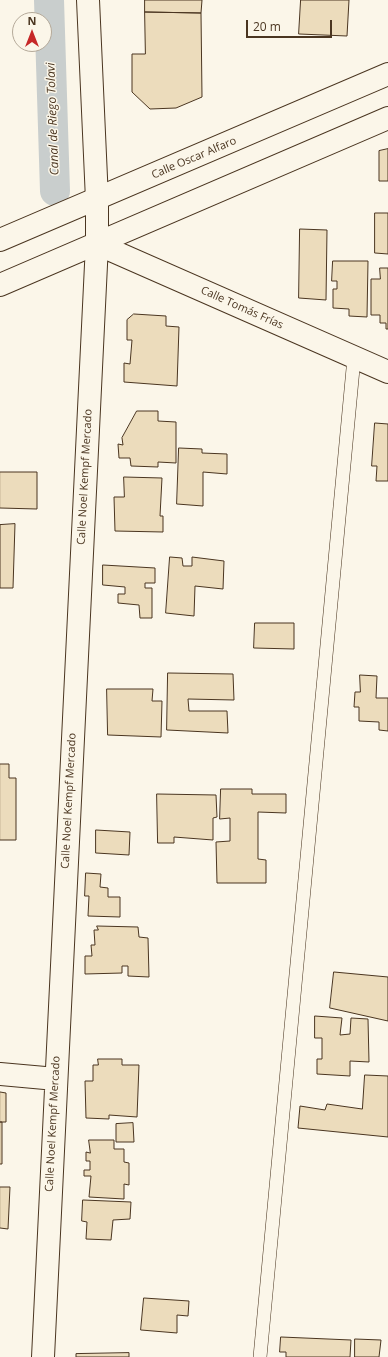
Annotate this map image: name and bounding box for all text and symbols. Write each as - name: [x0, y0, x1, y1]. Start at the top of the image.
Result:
- north arrow: [12, 12, 52, 52]
- scale bar: [248, 12, 334, 38]
- text: N: [28, 13, 36, 28]
- text: 20 m: [253, 18, 281, 35]
- water label: Canal de Riego Tolavi: [44, 62, 62, 176]
- street label: Calle Oscar Alfaro: [150, 134, 238, 182]
- street label: Calle Tomás Frías: [199, 284, 285, 332]
- street label: Calle Noel Kempf Mercado: [75, 409, 95, 545]
- street label: Calle Noel Kempf Mercado: [59, 733, 79, 869]
- street label: Calle Noel Kempf Mercado: [43, 1056, 63, 1192]

